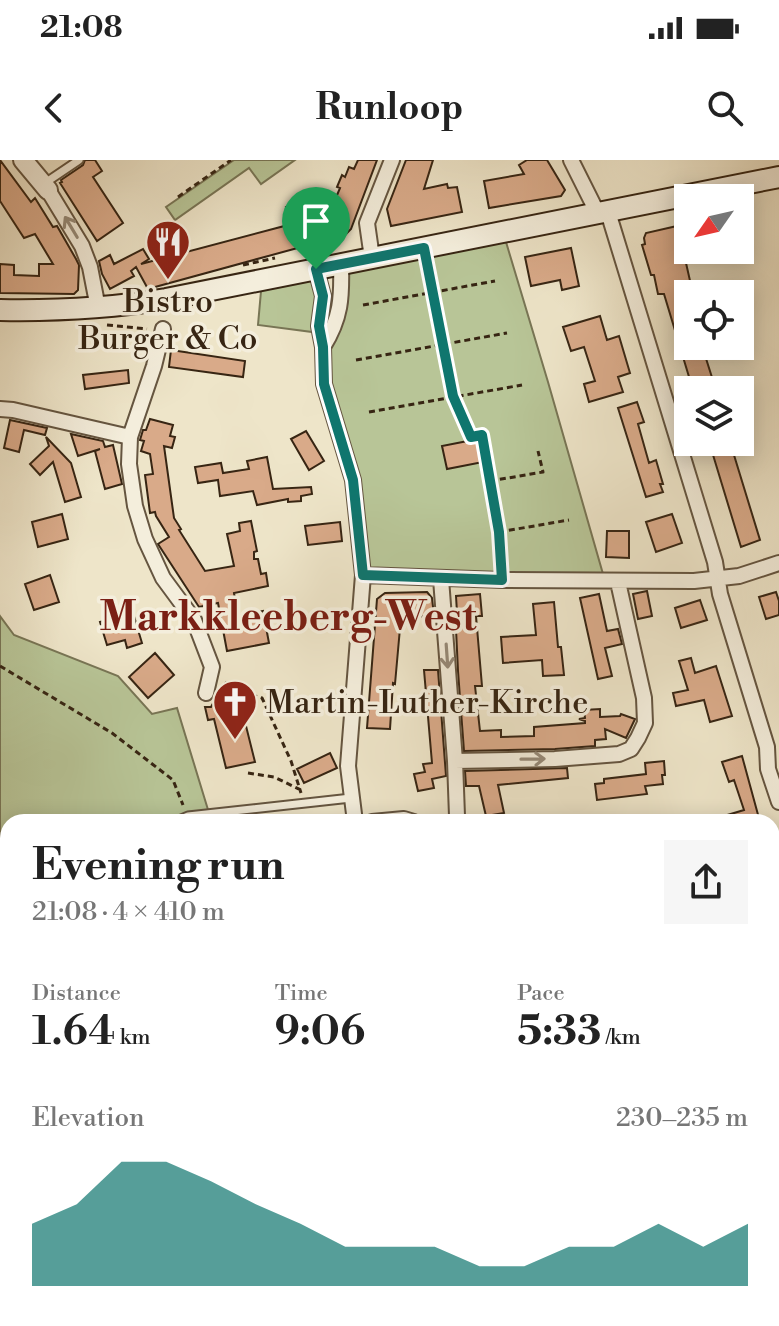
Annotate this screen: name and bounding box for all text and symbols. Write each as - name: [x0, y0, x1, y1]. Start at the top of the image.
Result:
- text: 21:08: [40, 9, 123, 47]
- icon: back: [32, 86, 76, 130]
- text: Runloop: [316, 86, 463, 131]
- icon: search: [703, 86, 747, 130]
- north arrow: [674, 184, 754, 264]
- map controls: [674, 184, 754, 456]
- pin: [282, 187, 350, 269]
- icon: arrive: [294, 199, 338, 243]
- one-way arrow: [63, 217, 79, 239]
- restaurant icon: Bistro Burger & Co: [144, 218, 192, 281]
- button: locate: [674, 280, 754, 360]
- place label: Bistro Burger & Co: [77, 282, 258, 359]
- button: layers: [674, 376, 754, 456]
- district label: Markkleeberg-West: [100, 593, 477, 643]
- one-way arrow: [440, 642, 455, 669]
- church icon: Martin-Luther-Kirche: [211, 678, 259, 741]
- place label: Martin-Luther-Kirche: [266, 683, 588, 723]
- one-way arrow: [519, 752, 546, 767]
- text: Evening run: [32, 838, 285, 893]
- button: share: [664, 840, 748, 924]
- text: 21:08 · 4 × 410 m: [32, 896, 225, 928]
- text: Distance: [32, 980, 121, 1007]
- text: Time: [275, 980, 328, 1007]
- text: Pace: [517, 980, 565, 1007]
- text: 1.64: [32, 1007, 115, 1057]
- text: 9:06: [275, 1007, 365, 1057]
- text: 5:33: [517, 1007, 601, 1057]
- text: km: [115, 1024, 151, 1051]
- text: /km: [601, 1024, 641, 1051]
- text: Elevation: [32, 1102, 145, 1134]
- text: 230–235 m: [616, 1102, 748, 1134]

